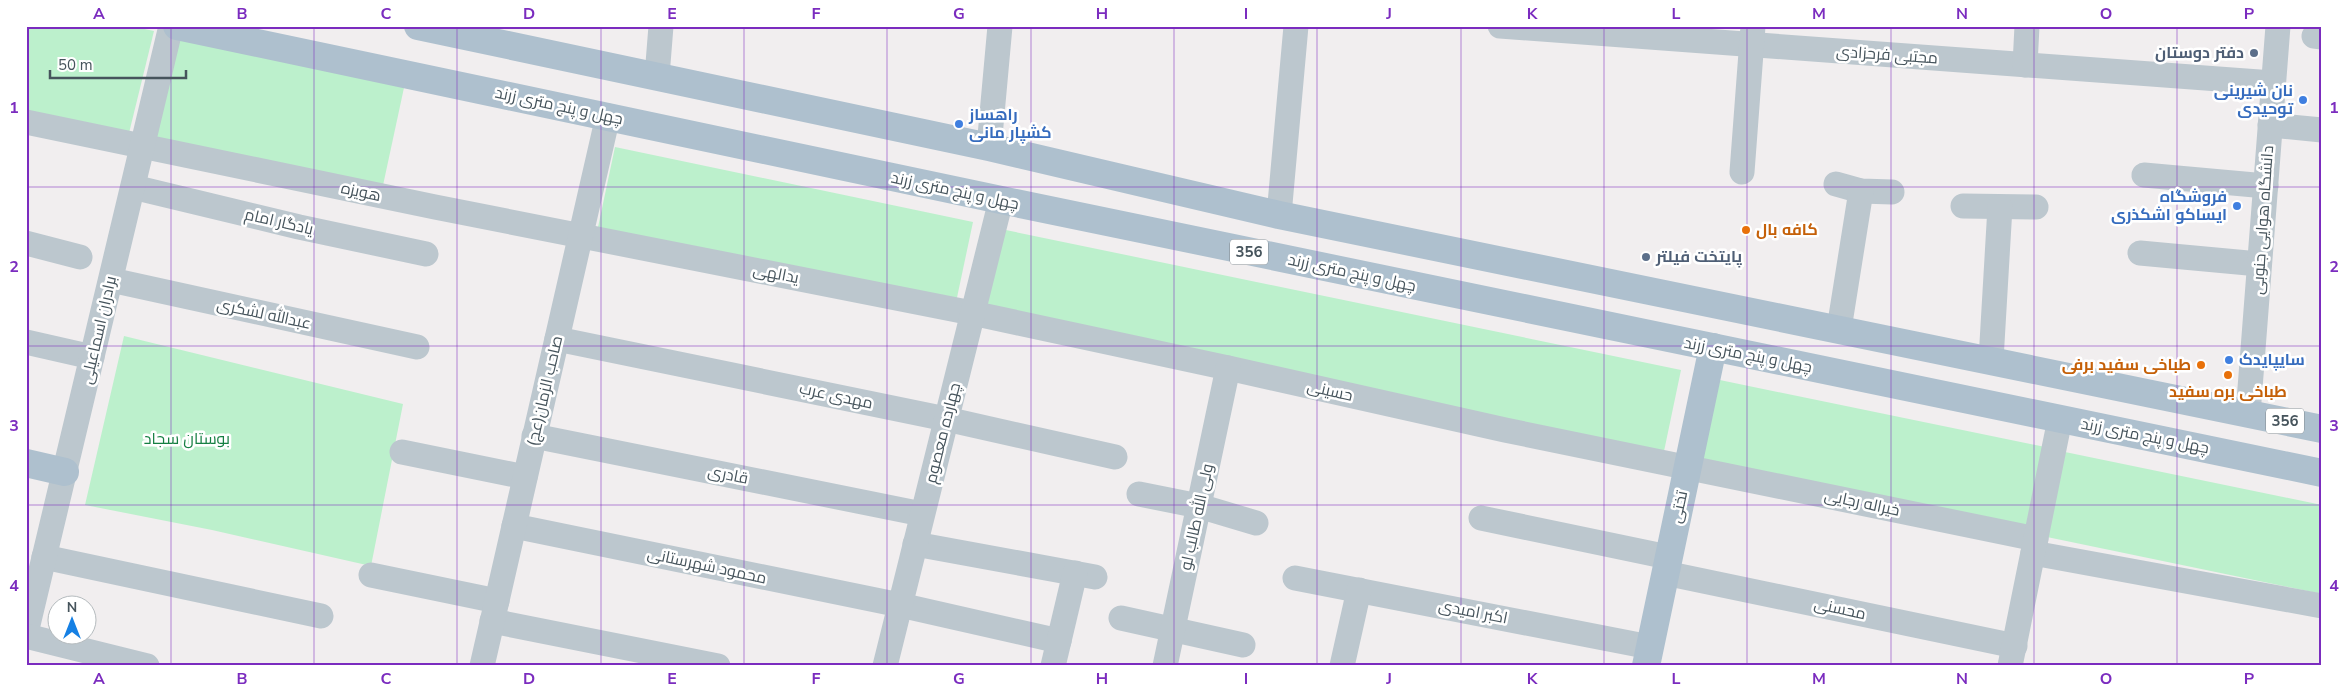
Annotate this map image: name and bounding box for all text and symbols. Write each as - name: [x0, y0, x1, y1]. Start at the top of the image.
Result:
- text: A: [93, 3, 105, 25]
- text: B: [236, 3, 248, 25]
- text: C: [381, 3, 392, 25]
- text: D: [523, 3, 535, 25]
- text: E: [667, 3, 677, 25]
- text: F: [812, 3, 821, 25]
- text: G: [953, 3, 965, 25]
- text: H: [1096, 3, 1108, 25]
- text: I: [1244, 3, 1248, 25]
- text: J: [1385, 3, 1392, 25]
- text: K: [1527, 3, 1539, 25]
- text: L: [1672, 3, 1681, 25]
- text: M: [1812, 3, 1826, 25]
- text: N: [1956, 3, 1968, 25]
- text: O: [2100, 3, 2112, 25]
- text: P: [2244, 3, 2254, 25]
- street label: مجتبی فرحزادی: [1835, 40, 1939, 70]
- place label: دفتر دوستان: [2155, 42, 2244, 64]
- marker: دفتر دوستان: [2248, 47, 2260, 59]
- scale bar: [50, 48, 186, 80]
- text: 50 m: [58, 55, 93, 75]
- place label: نان شیرینی توحیدی: [2214, 80, 2294, 120]
- street label: چهل و پنج متری زرند: [493, 82, 625, 130]
- marker: نان شیرینی توحیدی: [2297, 94, 2309, 106]
- text: 1: [9, 97, 19, 119]
- text: 1: [2329, 97, 2339, 119]
- place label: راهساز کشپار مانی: [968, 104, 1052, 144]
- marker: راهساز کشپار مانی: [953, 118, 965, 130]
- street label: دانشگاه هوایی جنوبی: [2247, 145, 2279, 295]
- street label: چهل و پنج متری زرند: [889, 167, 1021, 215]
- street label: هویزه: [339, 177, 383, 207]
- place label: فروشگاه ایساکو اشکذری: [2111, 186, 2227, 226]
- marker: فروشگاه ایساکو اشکذری: [2231, 200, 2243, 212]
- street label: یادگار امام: [242, 203, 316, 241]
- place label: کافه بال: [1756, 219, 1818, 241]
- marker: کافه بال: [1740, 224, 1752, 236]
- road number: 356: [1230, 240, 1268, 264]
- place label: پایتخت فیلتر: [1655, 246, 1742, 268]
- street label: چهل و پنج متری زرند: [1286, 249, 1418, 297]
- marker: پایتخت فیلتر: [1640, 251, 1652, 263]
- text: 2: [9, 256, 19, 278]
- text: 2: [2329, 256, 2339, 278]
- street label: یدالهی: [751, 259, 802, 289]
- street label: برادران اسماعیلی: [76, 274, 122, 386]
- street label: عبدالله لشکری: [215, 293, 313, 335]
- street label: چهل و پنج متری زرند: [1682, 332, 1814, 378]
- street label: صاحب الزمان(عج): [522, 334, 568, 448]
- place label: سایپایدک: [2239, 349, 2305, 371]
- place label: طباخی سفید برفی: [2062, 354, 2191, 376]
- marker: سایپایدک: [2223, 354, 2235, 366]
- marker: طباخی سفید برفی: [2195, 359, 2207, 371]
- marker: طباخی بره سفید: [2222, 369, 2234, 381]
- street label: حسینی: [1305, 375, 1355, 407]
- street label: مهدی عرب: [797, 377, 875, 415]
- street label: چهارده معصوم: [920, 380, 966, 486]
- place label: طباخی بره سفید: [2169, 381, 2287, 403]
- road number: 356: [2266, 408, 2304, 434]
- street label: چهل و پنج متری زرند: [2079, 413, 2211, 459]
- text: 3: [9, 415, 19, 437]
- text: 3: [2329, 415, 2339, 437]
- park label: بوستان سجاد: [144, 428, 230, 450]
- street label: قادری: [706, 460, 750, 490]
- street label: ولی الله طالب لو: [1175, 462, 1219, 572]
- street label: خیراله رجایی: [1822, 484, 1902, 522]
- street label: تختی: [1665, 488, 1693, 525]
- street label: محمود شهرستانی: [645, 543, 769, 589]
- text: 4: [9, 575, 19, 597]
- text: 4: [2329, 575, 2339, 597]
- street label: محسنی: [1812, 593, 1868, 625]
- north arrow: [48, 594, 98, 644]
- street label: اکبر امیدی: [1436, 595, 1510, 629]
- text: N: [67, 598, 77, 617]
- text: A: [93, 668, 105, 690]
- text: B: [236, 668, 248, 690]
- text: C: [381, 668, 392, 690]
- text: D: [523, 668, 535, 690]
- text: E: [667, 668, 677, 690]
- text: F: [812, 668, 821, 690]
- text: G: [953, 668, 965, 690]
- text: H: [1096, 668, 1108, 690]
- text: I: [1244, 668, 1248, 690]
- text: J: [1385, 668, 1392, 690]
- text: K: [1527, 668, 1539, 690]
- text: L: [1672, 668, 1681, 690]
- text: M: [1812, 668, 1826, 690]
- text: N: [1956, 668, 1968, 690]
- text: O: [2100, 668, 2112, 690]
- text: P: [2244, 668, 2254, 690]

